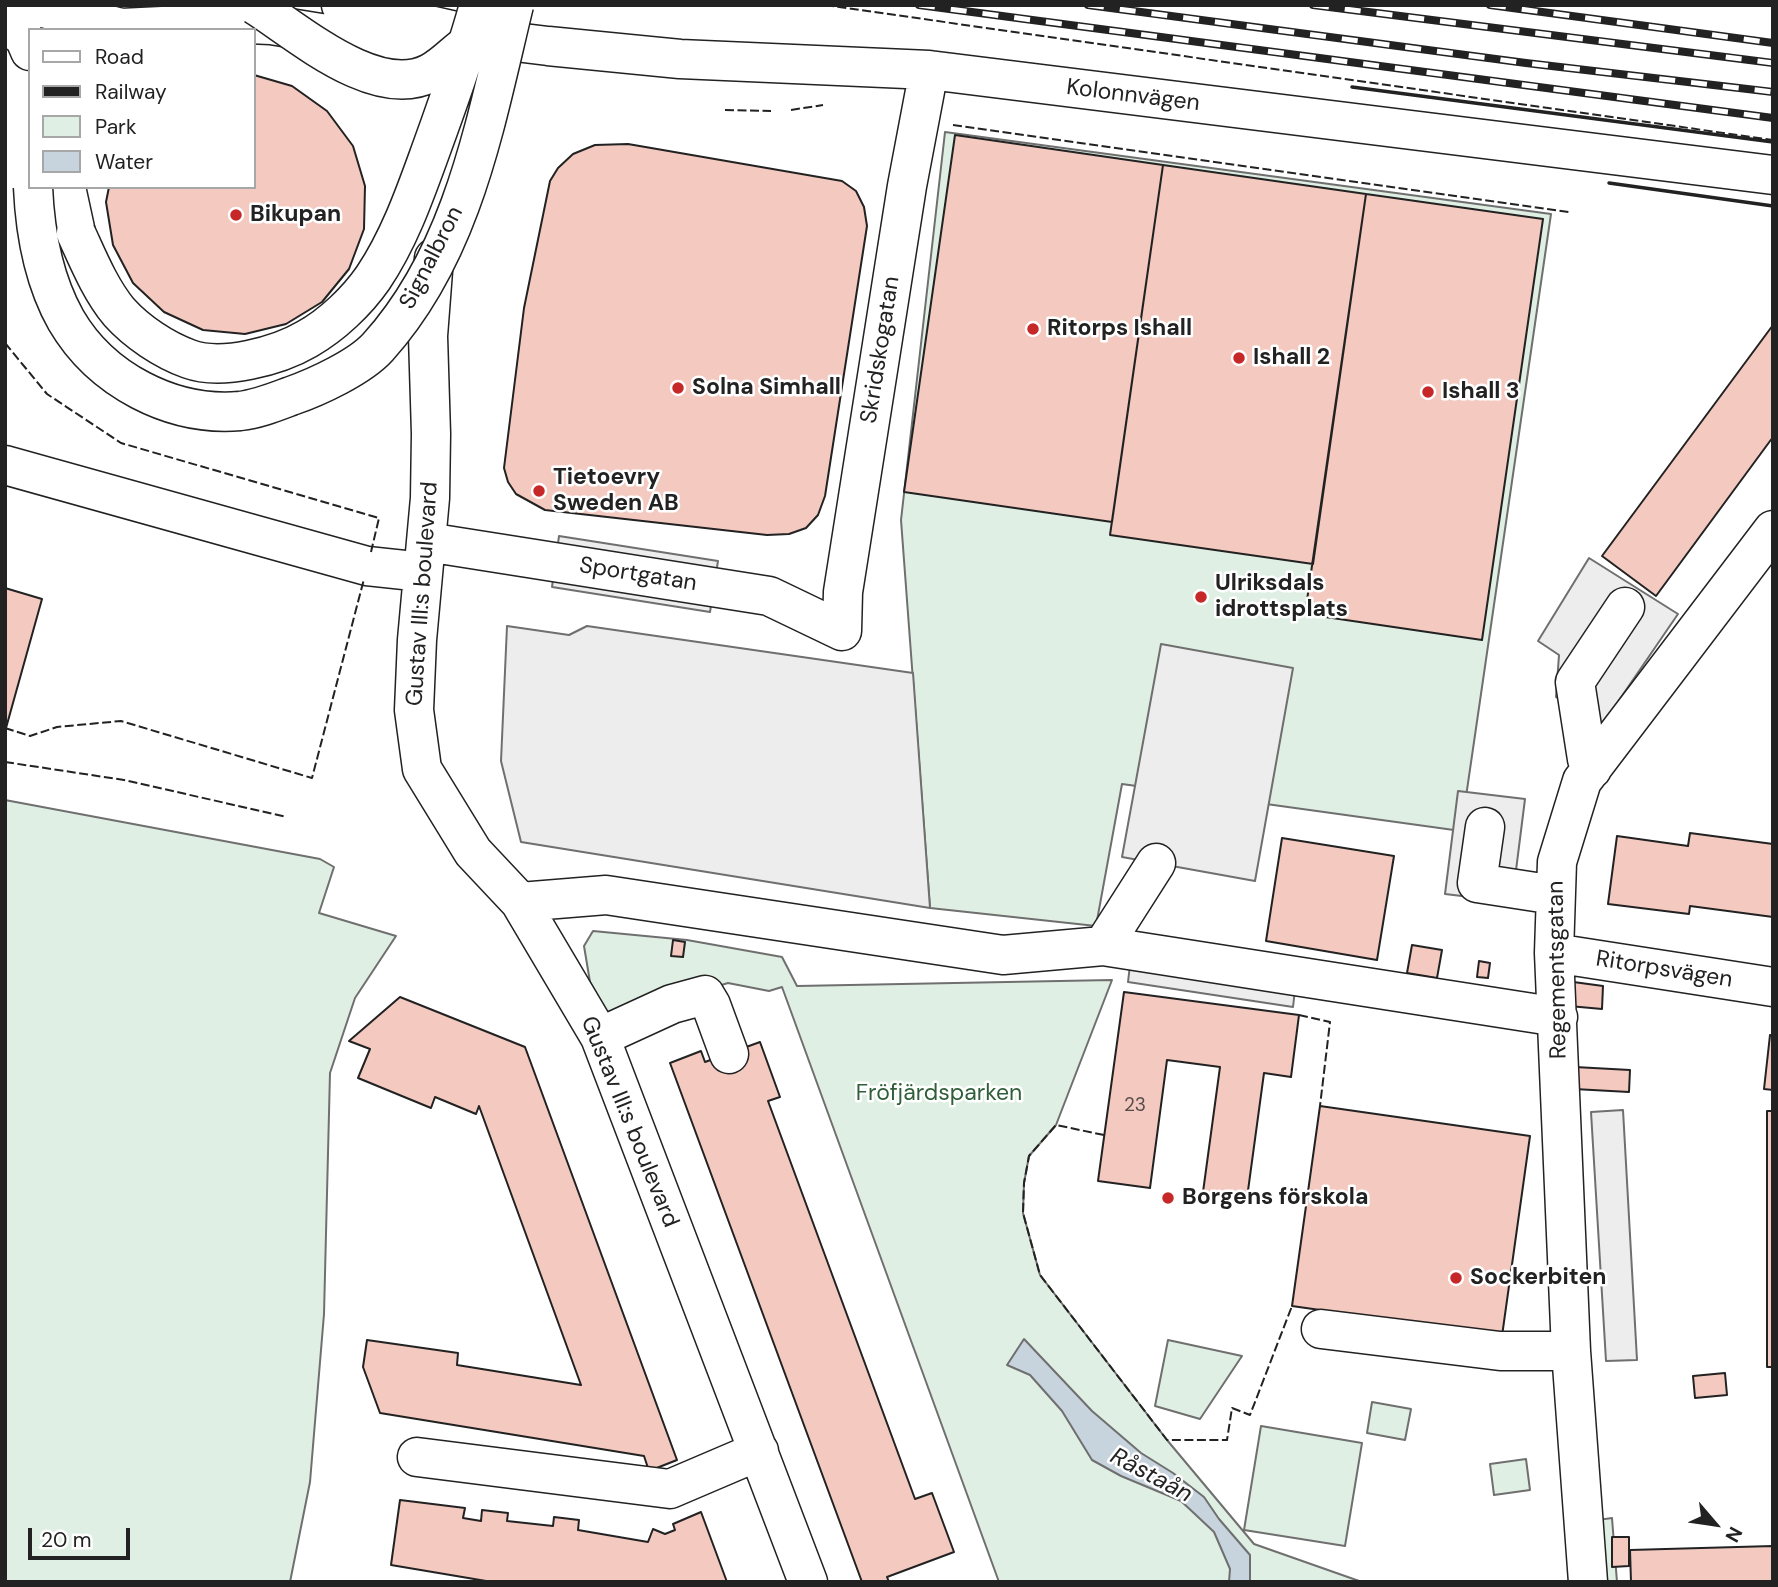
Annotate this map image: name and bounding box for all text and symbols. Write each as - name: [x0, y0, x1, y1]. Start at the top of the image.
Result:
- legend: [28, 28, 256, 189]
- text: Road: [95, 43, 144, 71]
- street label: Kolonnvägen: [1065, 74, 1201, 118]
- text: Railway: [95, 78, 167, 106]
- text: Park: [95, 113, 136, 141]
- text: Water: [95, 148, 153, 176]
- place label: Bikupan: [250, 201, 341, 229]
- street label: Signalbron: [394, 202, 470, 314]
- marker: Bikupan: [228, 207, 244, 223]
- street label: Skridskogatan: [856, 274, 906, 426]
- place label: Ritorps Ishall: [1047, 315, 1192, 343]
- marker: Ritorps Ishall: [1025, 321, 1041, 337]
- place label: Ishall 2: [1253, 344, 1330, 372]
- marker: Ishall 2: [1231, 350, 1247, 366]
- place label: Solna Simhall: [692, 374, 841, 402]
- place label: Ishall 3: [1442, 378, 1520, 406]
- marker: Solna Simhall: [670, 380, 686, 396]
- marker: Ishall 3: [1420, 384, 1436, 400]
- place label: Tietoevry Sweden AB: [553, 464, 679, 518]
- street label: Gustav III:s boulevard: [401, 481, 445, 707]
- marker: Tietoevry Sweden AB: [531, 483, 547, 499]
- street label: Sportgatan: [577, 552, 699, 598]
- place label: Ulriksdals idrottsplats: [1215, 570, 1348, 624]
- marker: Ulriksdals idrottsplats: [1193, 589, 1209, 605]
- street label: Regementsgatan: [1543, 881, 1573, 1059]
- street label: Ritorpsvägen: [1594, 946, 1734, 994]
- street label: Gustav III:s boulevard: [574, 1013, 684, 1231]
- park label: Fröfjärdsparken: [856, 1080, 1022, 1108]
- house number: 23: [1124, 1095, 1146, 1117]
- place label: Borgens förskola: [1182, 1184, 1368, 1212]
- marker: Borgens förskola: [1160, 1190, 1176, 1206]
- place label: Sockerbiten: [1470, 1264, 1607, 1292]
- marker: Sockerbiten: [1448, 1270, 1464, 1286]
- water label: Råstaån: [1105, 1442, 1197, 1510]
- north arrow: [1680, 1489, 1750, 1559]
- scale bar: [32, 1514, 133, 1558]
- text: N: [1720, 1522, 1748, 1547]
- text: 20 m: [41, 1526, 92, 1554]

